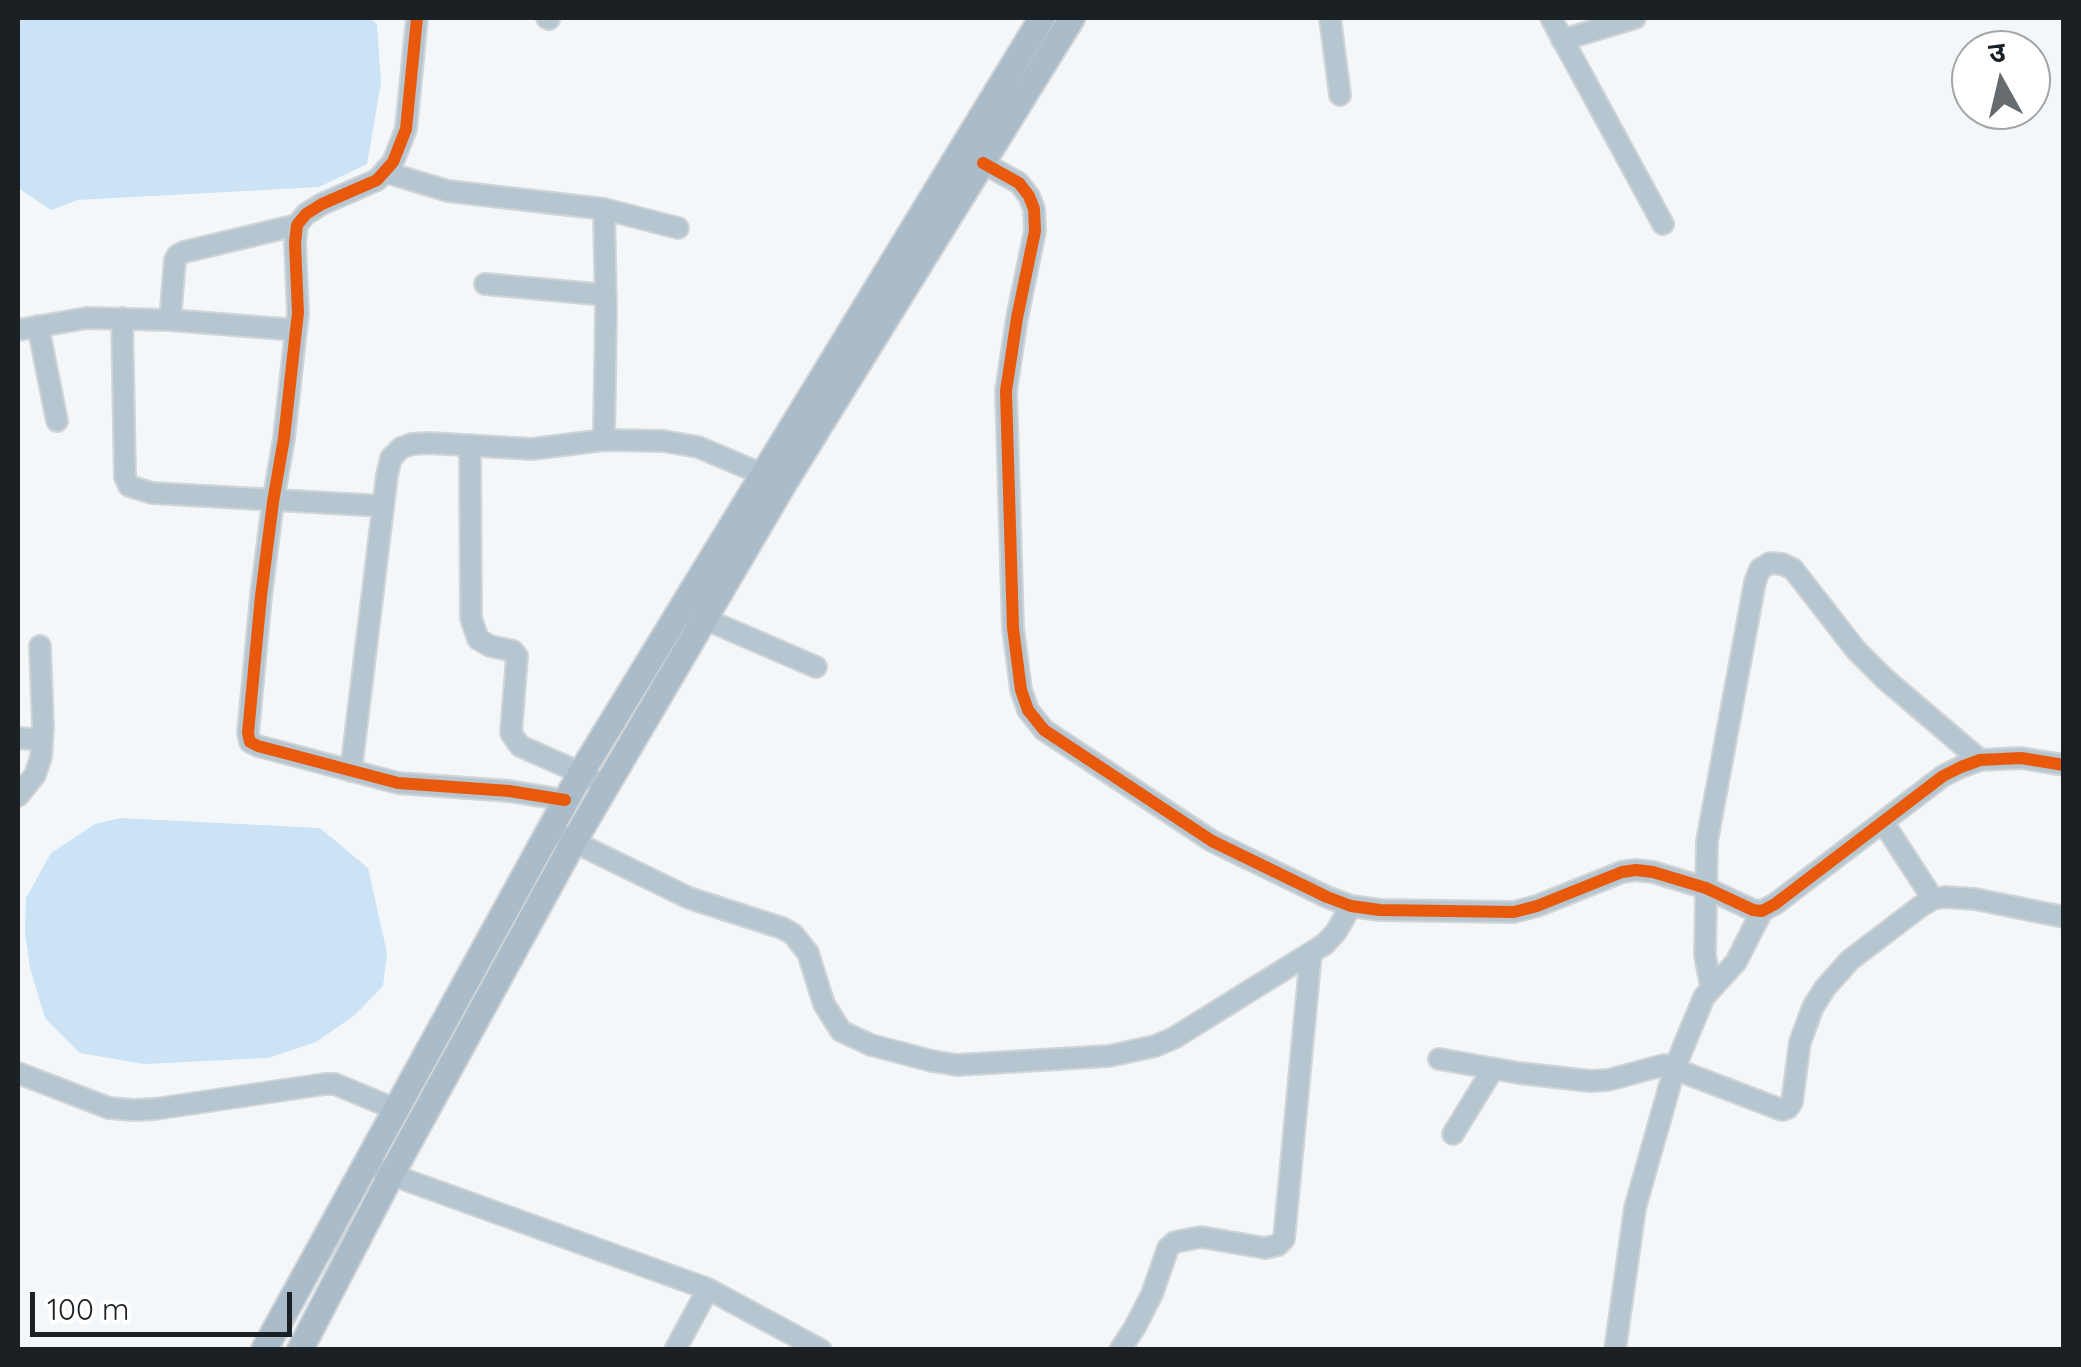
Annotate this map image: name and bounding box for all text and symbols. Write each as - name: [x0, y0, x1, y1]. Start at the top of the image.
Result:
- north arrow: [1951, 30, 2051, 130]
- text: उ: [1986, 33, 2008, 70]
- scale bar: [35, 1272, 298, 1334]
- text: 100 m: [47, 1290, 129, 1328]

